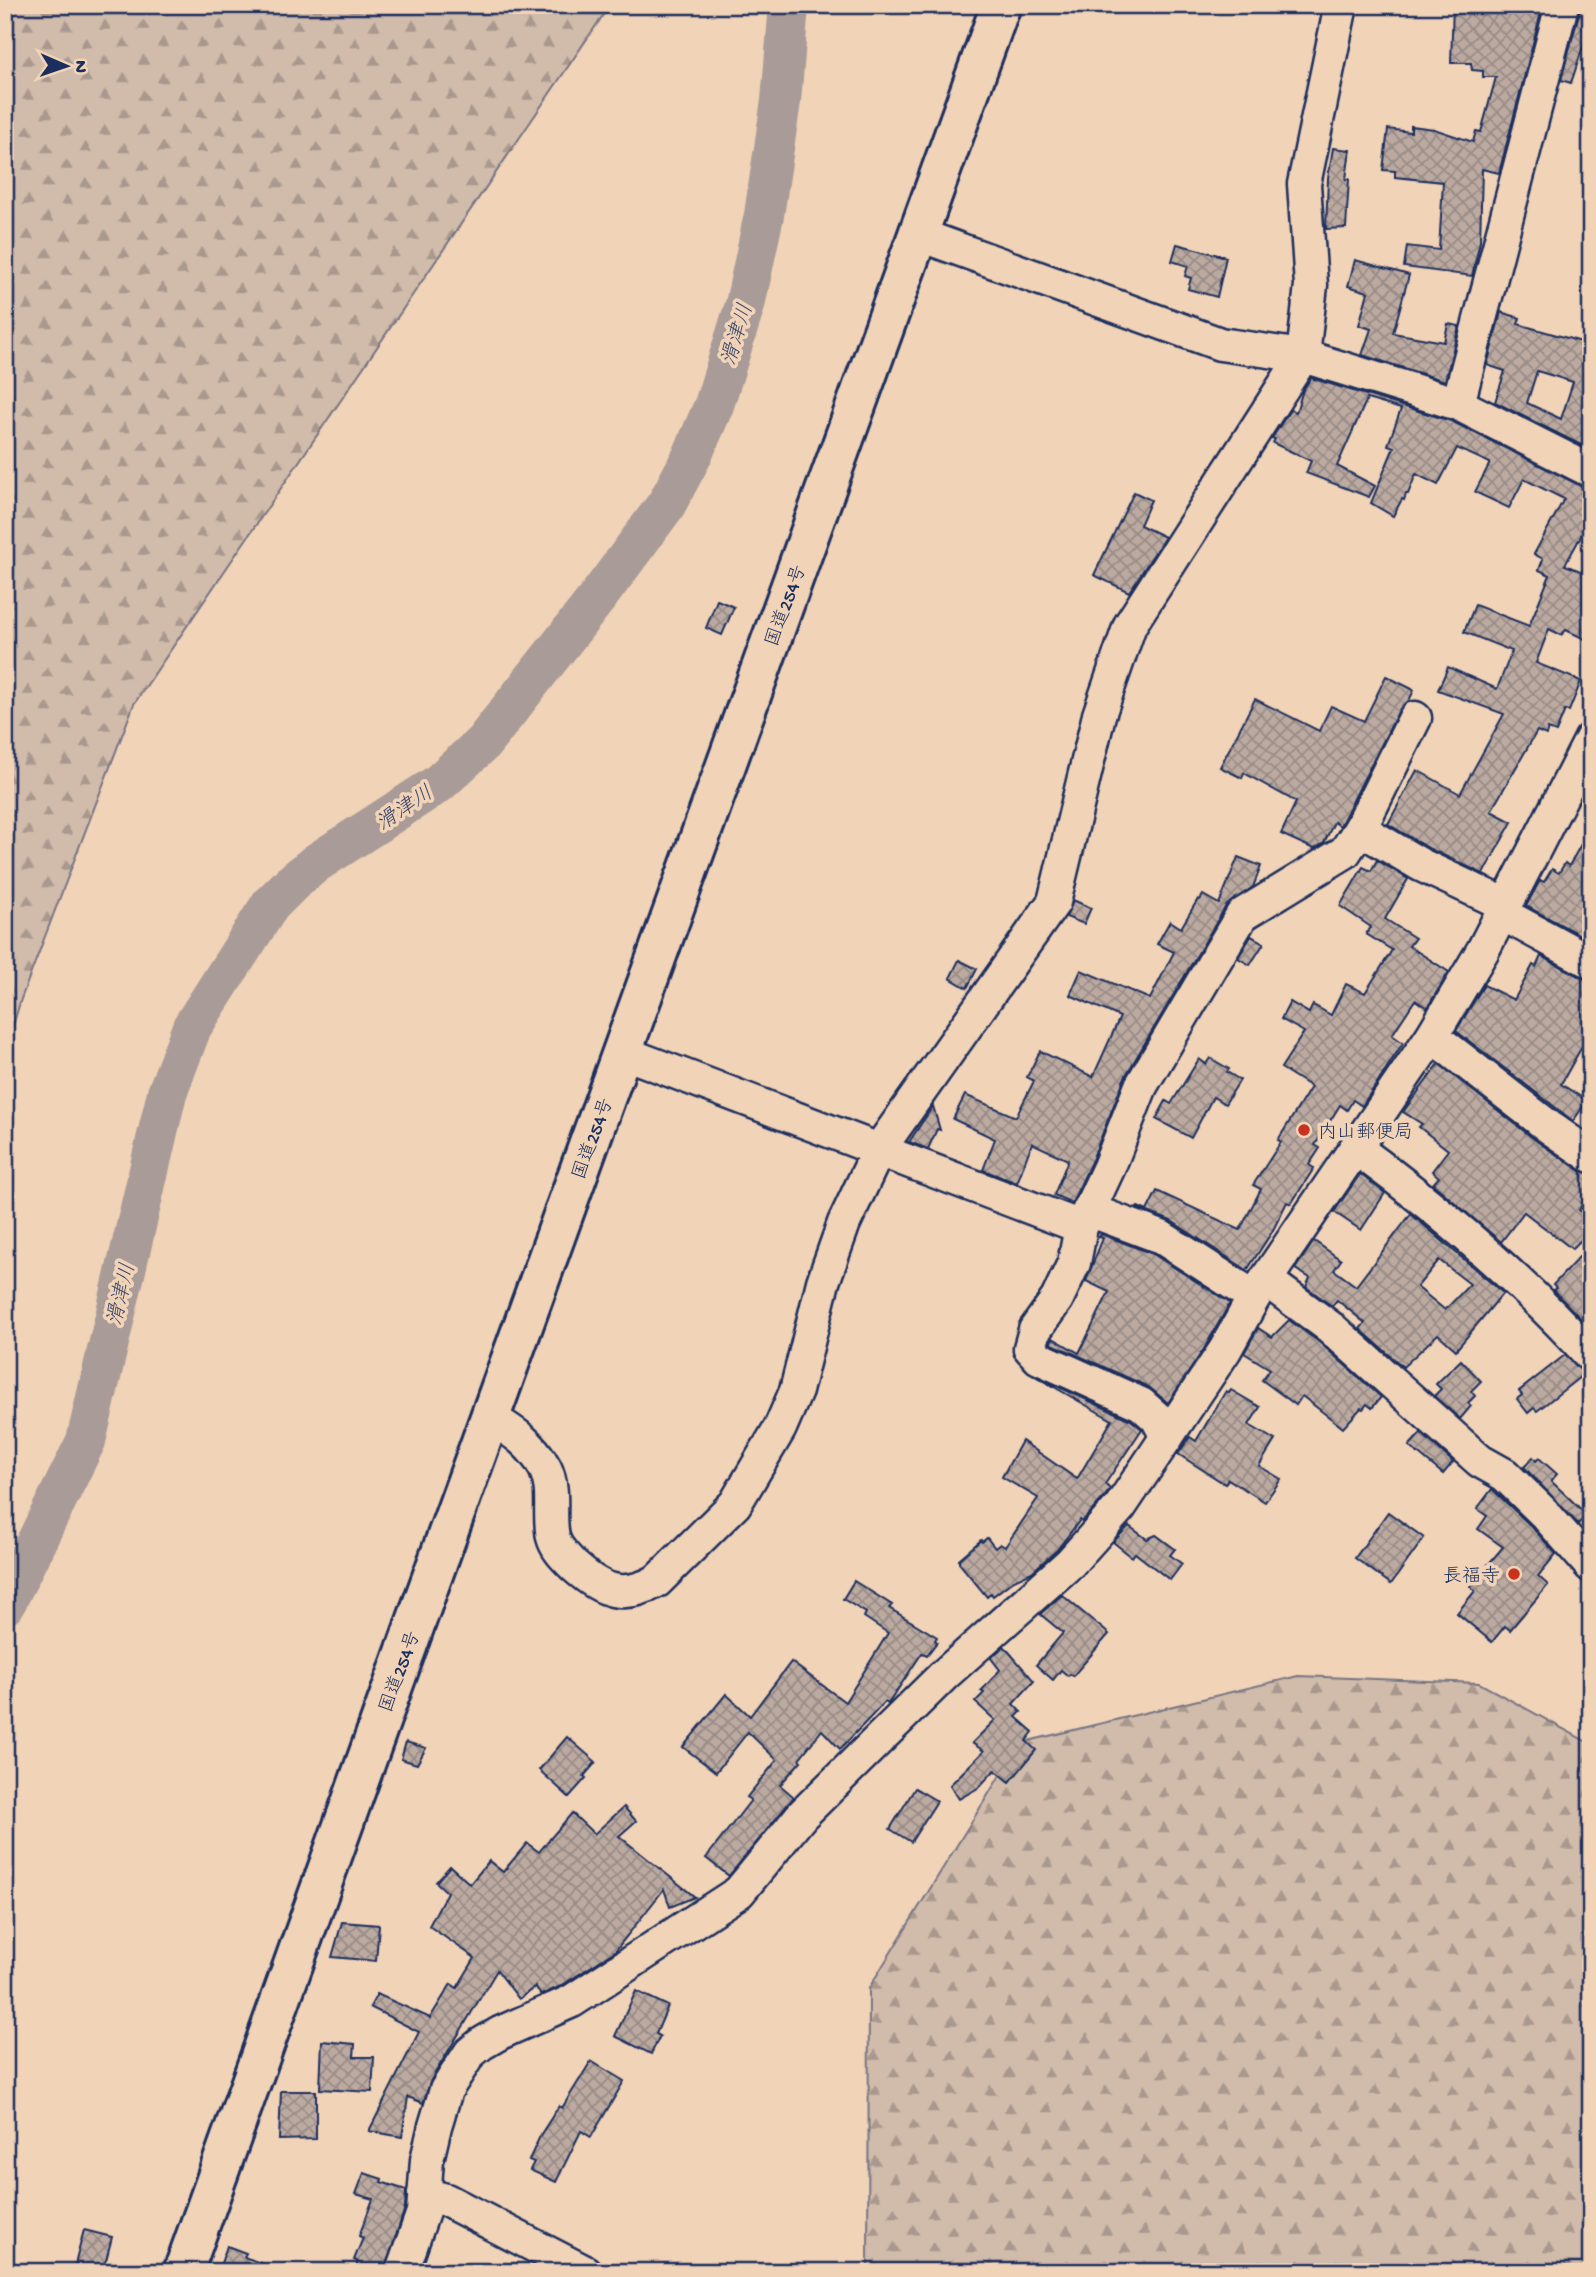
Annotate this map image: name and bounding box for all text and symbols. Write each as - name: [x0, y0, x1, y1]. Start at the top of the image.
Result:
- north arrow: [32, 32, 102, 102]
- text: N: [68, 60, 91, 73]
- water label: 滑津川: [717, 301, 761, 369]
- street label: 国道254号: [761, 562, 813, 650]
- water label: 滑津川: [372, 781, 439, 838]
- street label: 国道254号: [568, 1095, 620, 1183]
- marker: 内山郵便局: [1296, 1122, 1312, 1138]
- place label: 内山郵便局: [1318, 1122, 1413, 1145]
- water label: 滑津川: [103, 1261, 143, 1328]
- place label: 長福寺: [1443, 1565, 1500, 1589]
- marker: 長福寺: [1506, 1566, 1522, 1582]
- street label: 国道254号: [375, 1628, 427, 1716]

